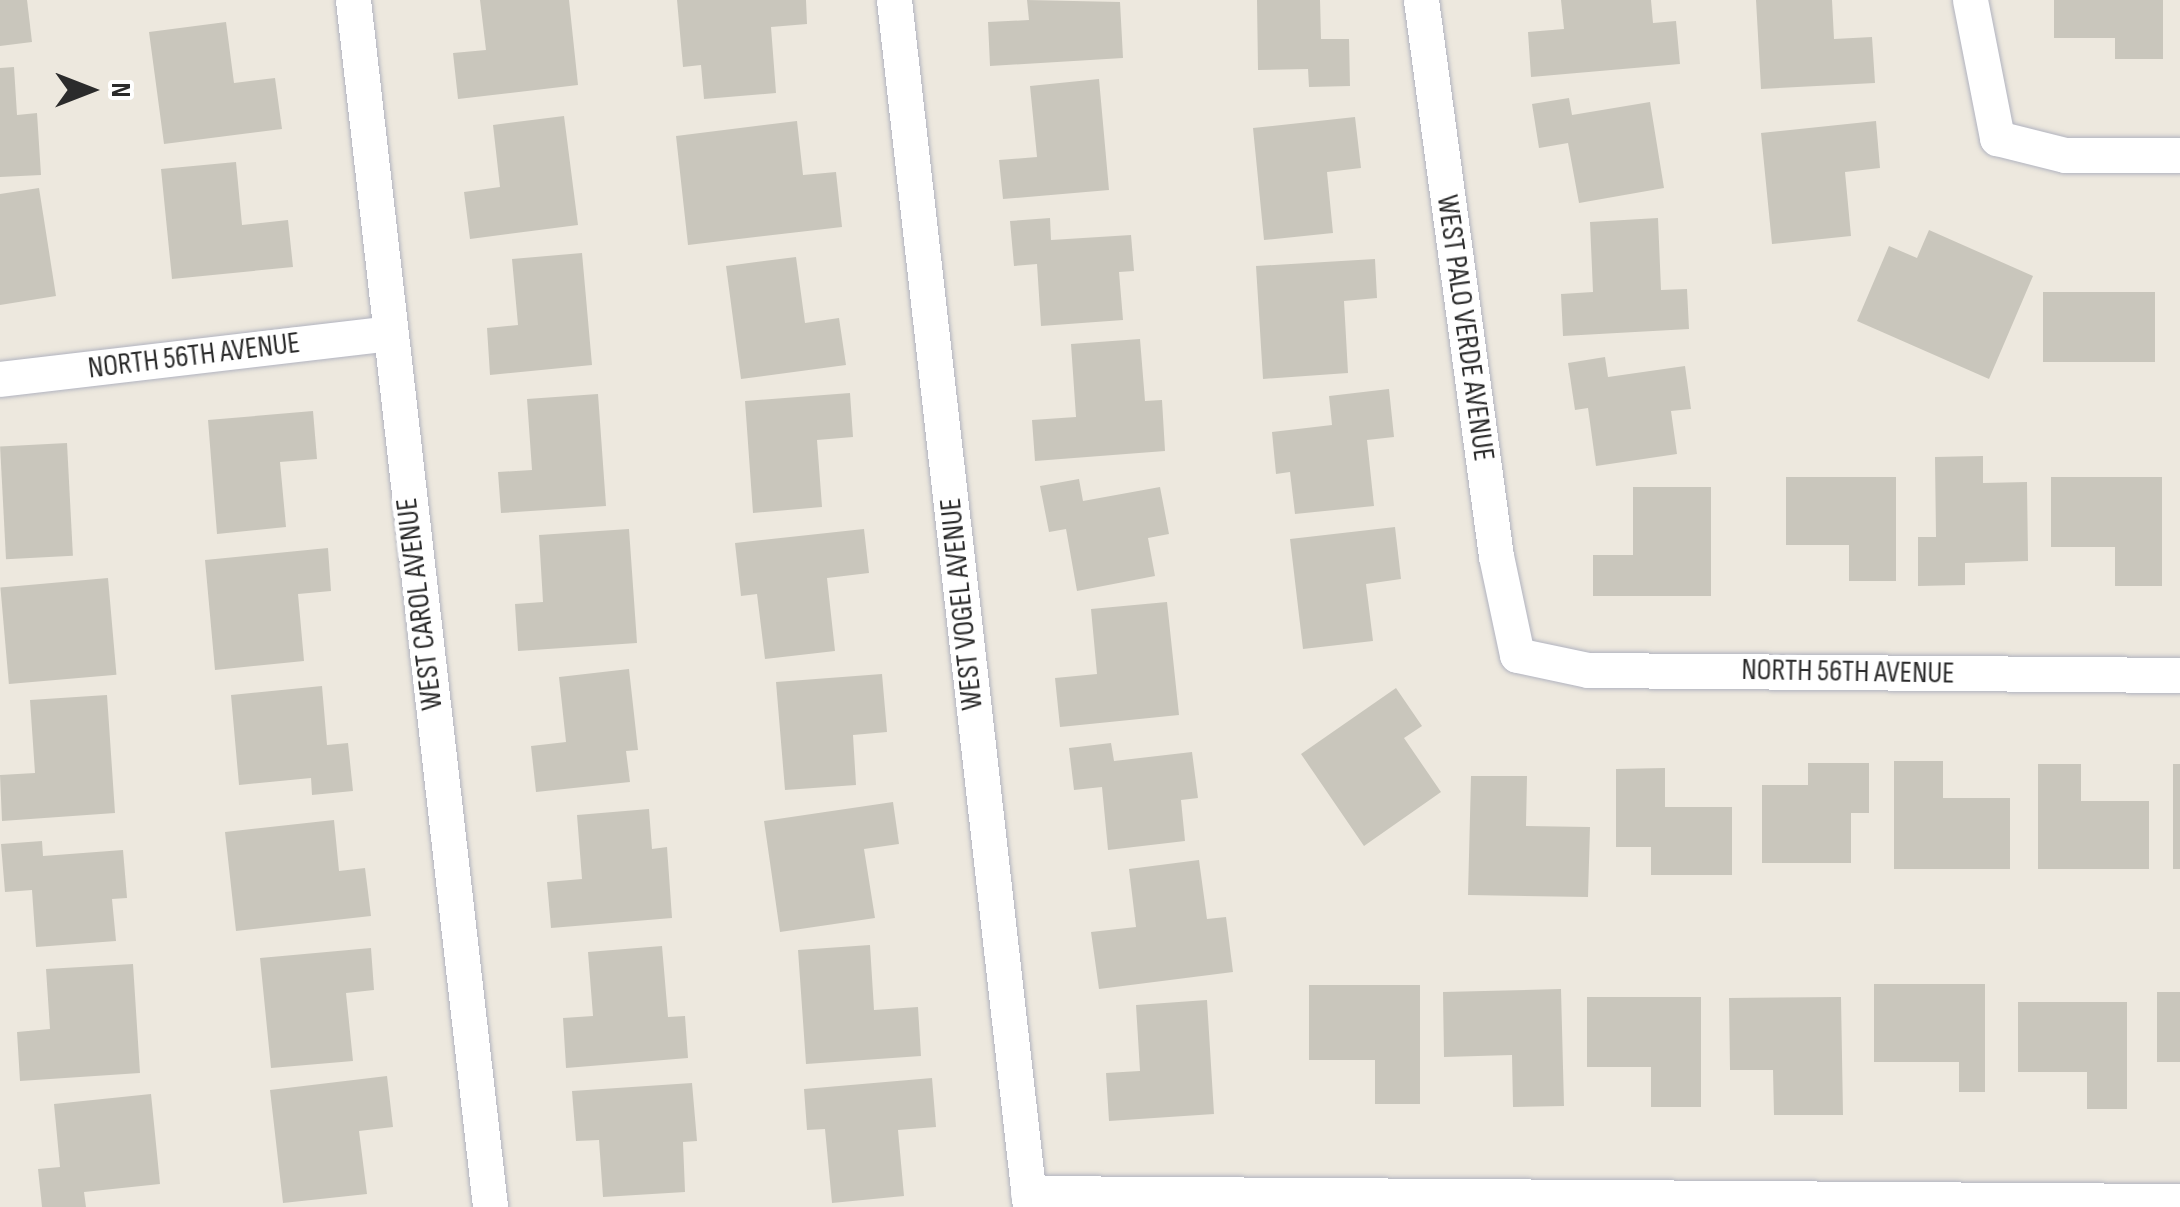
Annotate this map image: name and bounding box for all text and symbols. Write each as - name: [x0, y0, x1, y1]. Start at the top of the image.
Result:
- north arrow: [40, 40, 140, 140]
- text: N: [104, 83, 137, 97]
- street label: WEST PALO VERDE AVENUE: [1428, 193, 1502, 463]
- street label: NORTH 56TH AVENUE: [86, 325, 302, 387]
- street label: WEST CAROL AVENUE: [389, 496, 451, 712]
- street label: WEST VOGEL AVENUE: [933, 496, 991, 712]
- street label: NORTH 56TH AVENUE: [1741, 652, 1955, 692]

